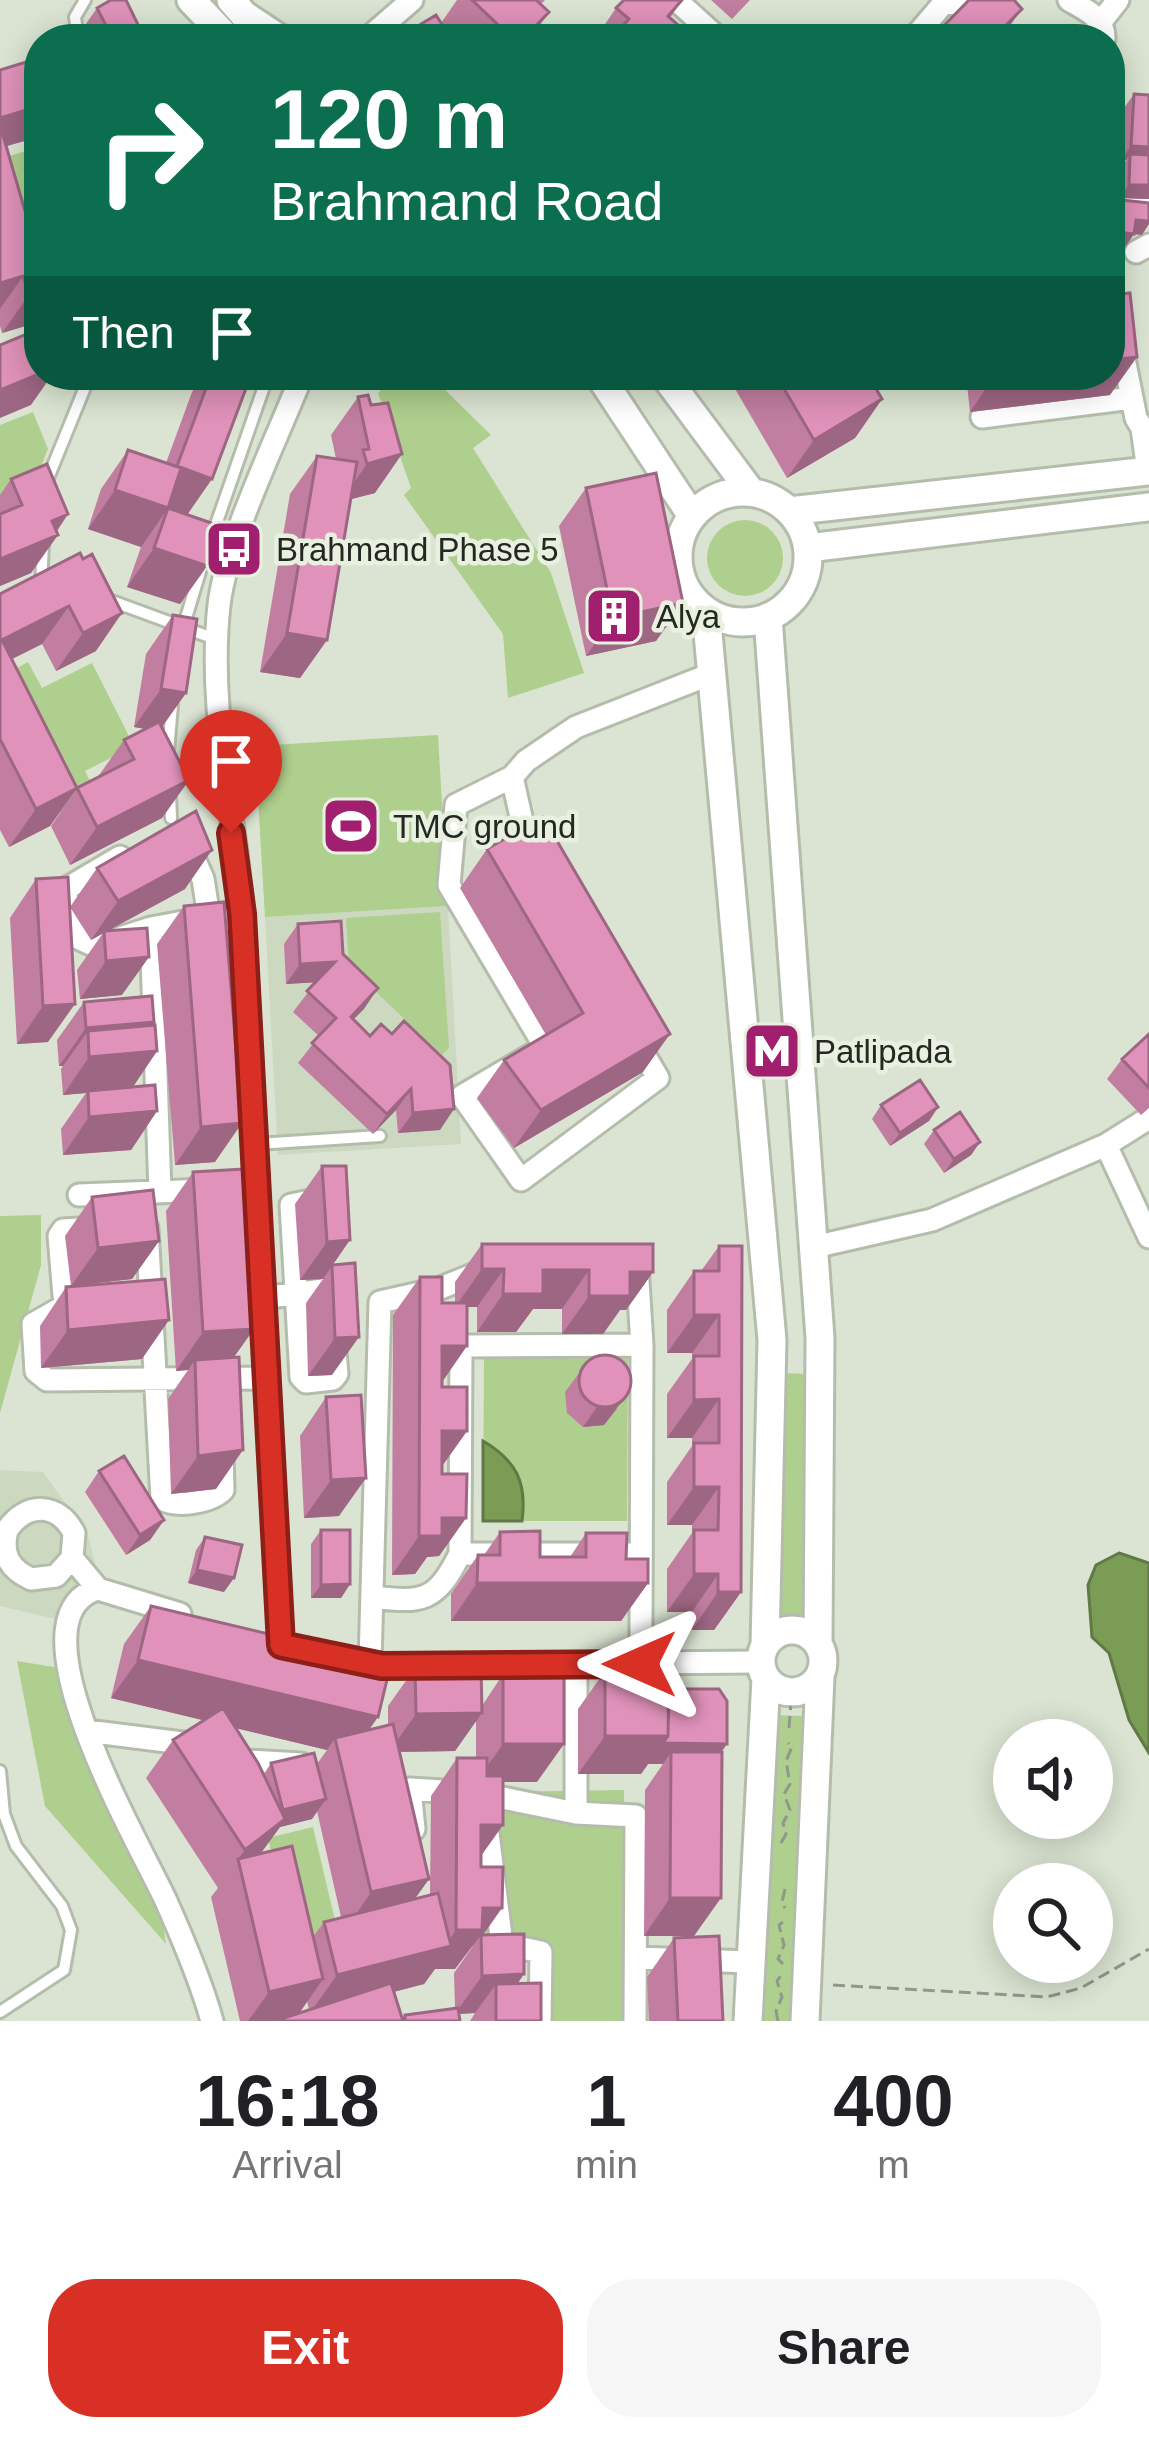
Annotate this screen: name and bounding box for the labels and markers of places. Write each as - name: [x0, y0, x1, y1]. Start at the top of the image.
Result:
- bus stop icon: Brahmand Phase 5: [203, 518, 265, 580]
- place label: Brahmand Phase 5: [276, 531, 559, 568]
- building icon: Alya: [583, 585, 645, 647]
- place label: Alya: [656, 598, 721, 635]
- pin: [180, 710, 282, 833]
- sports icon: TMC ground: [320, 795, 382, 857]
- place label: TMC ground: [393, 808, 576, 845]
- metro station icon: Patlipada: [741, 1020, 803, 1082]
- place label: Patlipada: [814, 1033, 952, 1070]

